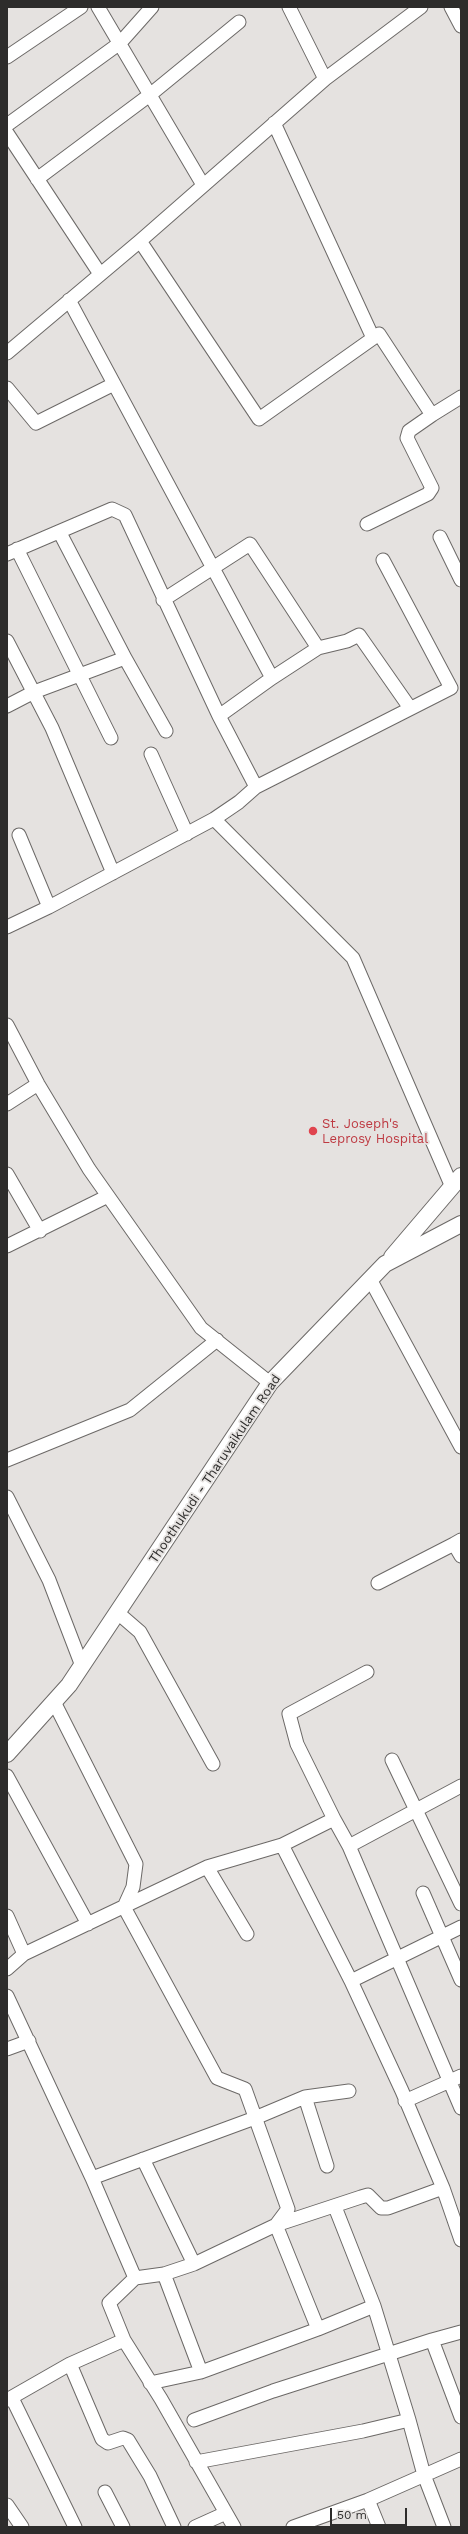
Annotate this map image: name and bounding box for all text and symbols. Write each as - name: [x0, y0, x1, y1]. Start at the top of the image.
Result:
- place label: St. Joseph's Leprosy Hospital: [322, 1116, 428, 1147]
- marker: St. Joseph's Leprosy Hospital: [307, 1125, 319, 1137]
- street label: Thoothukudi - Tharuvaikulam Road: [146, 1372, 284, 1566]
- scale bar: [332, 2500, 409, 2526]
- text: 50 m: [337, 2508, 367, 2522]

